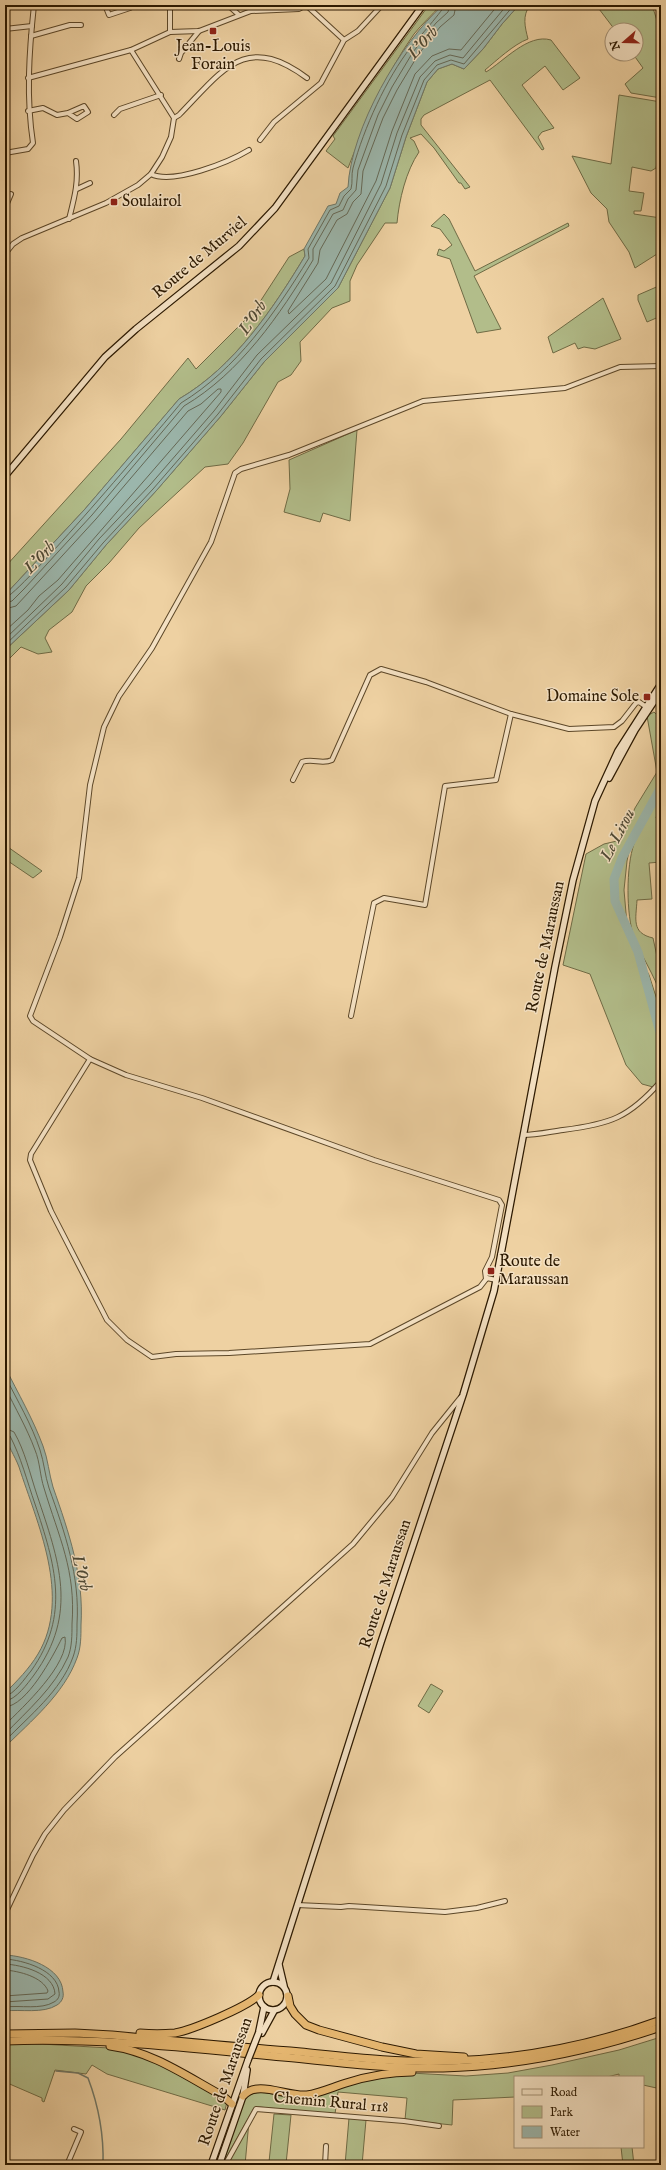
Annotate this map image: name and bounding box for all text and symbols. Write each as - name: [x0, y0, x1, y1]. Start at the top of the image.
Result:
- water label: L'Orb: [402, 22, 443, 65]
- north arrow: [604, 22, 644, 62]
- marker: Jean-Louis Forain: [208, 26, 218, 36]
- place label: Jean-Louis Forain: [174, 37, 251, 75]
- text: N: [607, 38, 624, 53]
- place label: Soulairol: [122, 192, 182, 212]
- marker: Soulairol: [109, 197, 119, 207]
- street label: Route de Murviel: [149, 212, 252, 303]
- water label: L'Orb: [233, 297, 272, 340]
- water label: L'Orb: [19, 537, 61, 579]
- place label: Domaine Sole: [546, 687, 639, 707]
- marker: Domaine Sole: [642, 692, 652, 702]
- water label: Le Lirou: [595, 805, 640, 866]
- street label: Route de Maraussan: [522, 879, 570, 1015]
- place label: Route de Maraussan: [499, 1252, 569, 1290]
- marker: Route de Maraussan: [486, 1266, 496, 1276]
- street label: Route de Maraussan: [356, 1517, 416, 1651]
- water label: L'Orb: [66, 1552, 96, 1594]
- street label: Route de Maraussan: [195, 2015, 257, 2149]
- legend: [514, 2076, 644, 2148]
- text: Road: [550, 2085, 578, 2100]
- street label: Chemin Rural 118: [273, 2088, 389, 2118]
- text: Park: [550, 2105, 573, 2120]
- text: Water: [550, 2125, 581, 2140]

